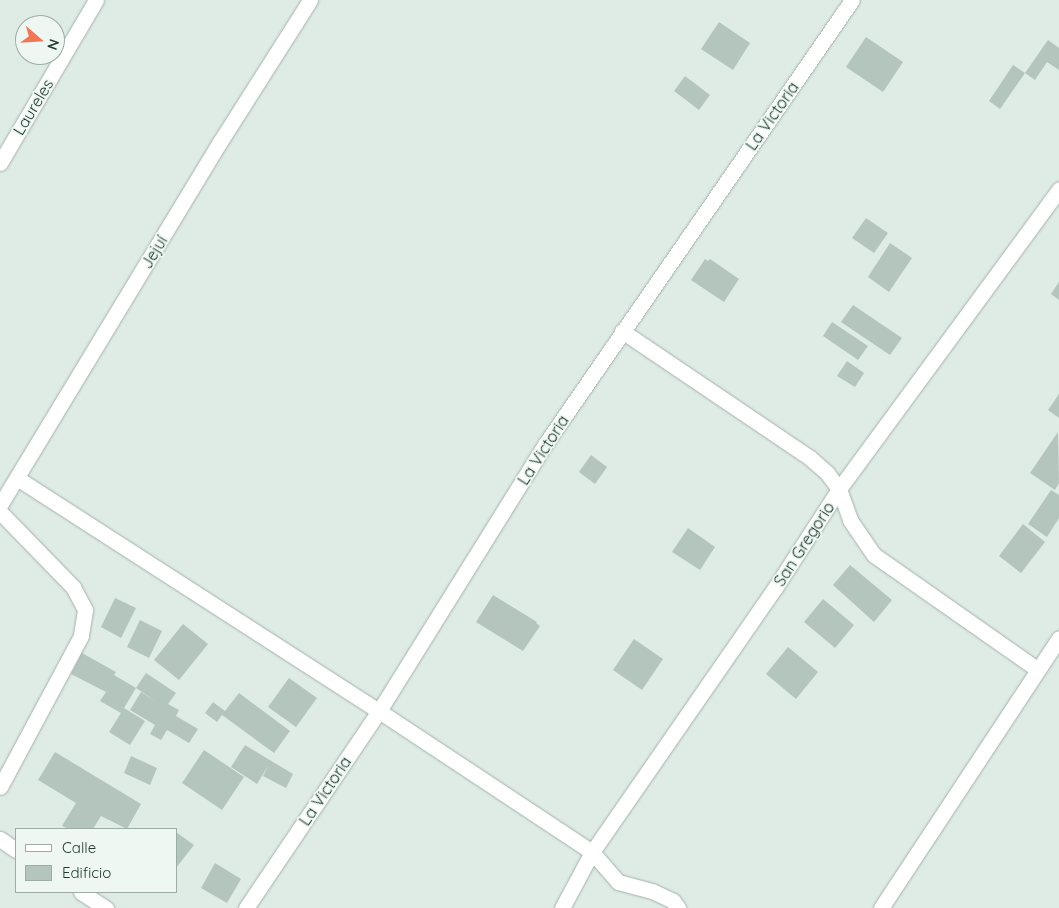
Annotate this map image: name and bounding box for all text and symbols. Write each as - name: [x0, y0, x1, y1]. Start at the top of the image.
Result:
- north arrow: [15, 15, 65, 65]
- text: N: [43, 37, 63, 52]
- street label: Laureles: [9, 75, 57, 139]
- street label: La Victoria: [741, 78, 803, 154]
- street label: Jejuí: [137, 232, 171, 272]
- street label: La Victoria: [513, 412, 573, 488]
- street label: San Gregorio: [770, 498, 838, 590]
- street label: La Victoria: [295, 753, 355, 829]
- legend: [15, 828, 178, 893]
- text: Calle: [62, 838, 96, 857]
- text: Edificio: [62, 863, 111, 882]

